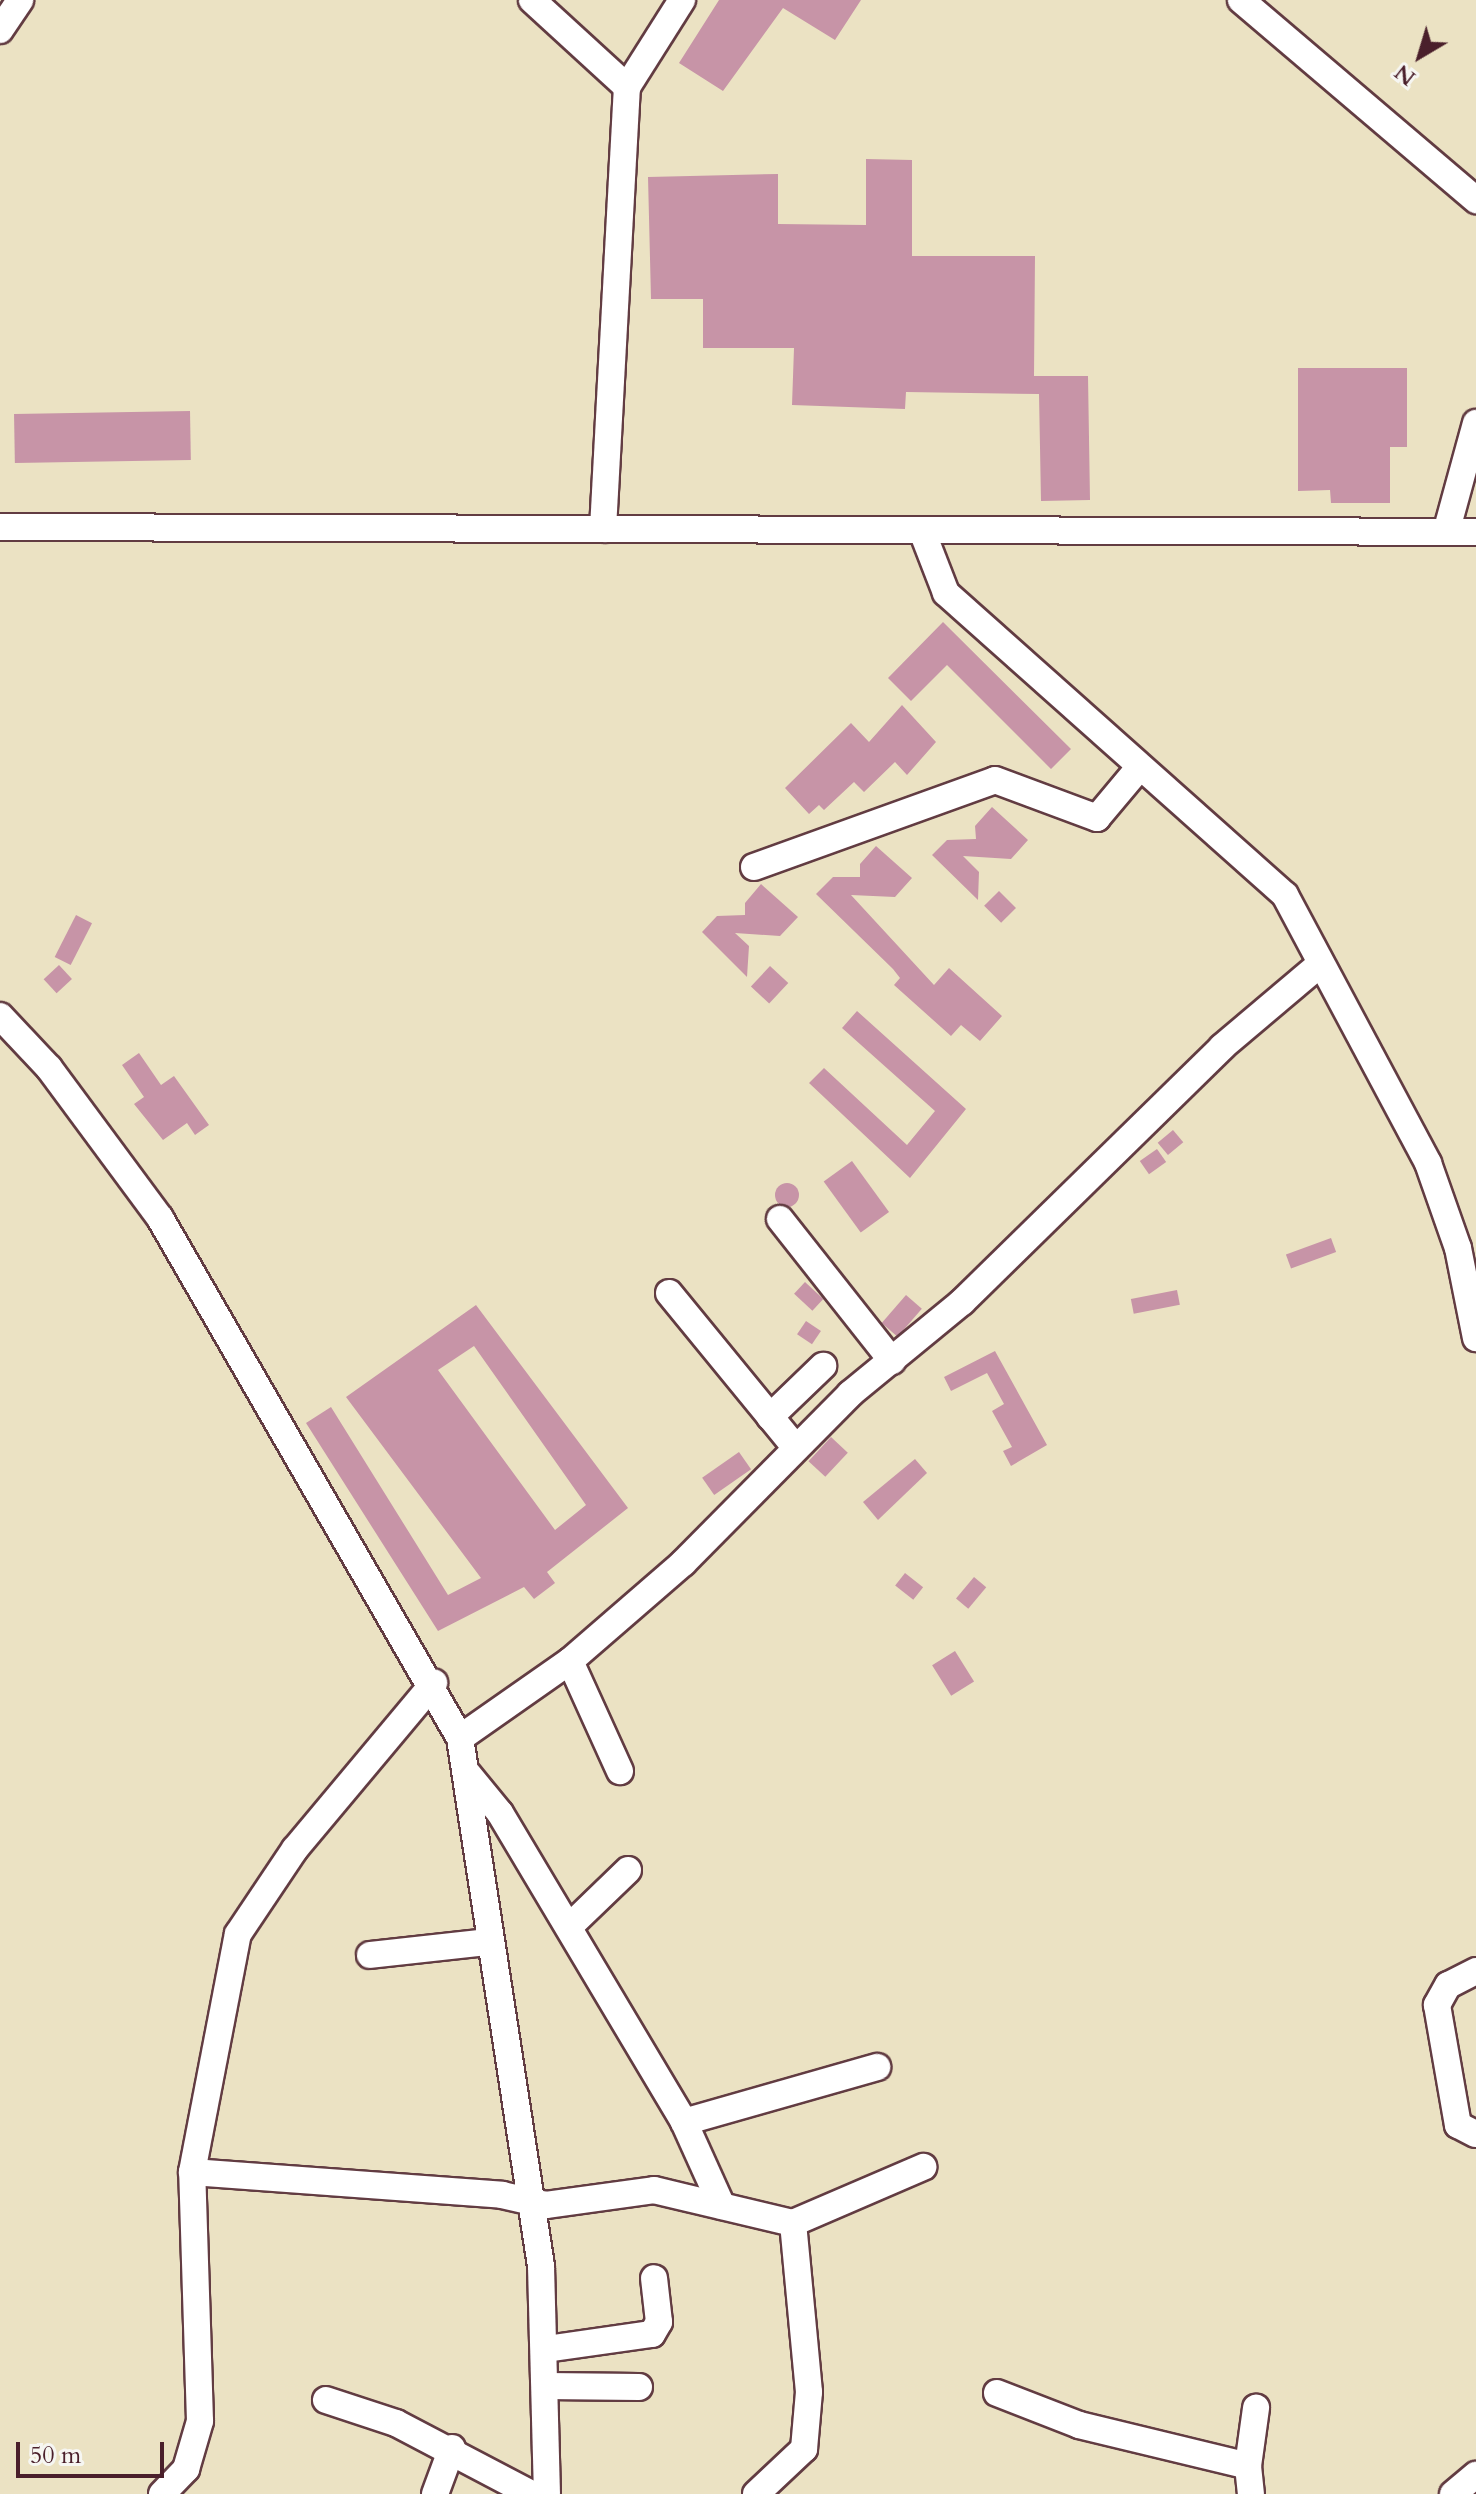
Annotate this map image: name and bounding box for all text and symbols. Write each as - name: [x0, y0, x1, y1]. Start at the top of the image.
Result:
- north arrow: [1380, 16, 1460, 96]
- text: N: [1388, 57, 1422, 93]
- scale bar: [20, 2426, 168, 2476]
- text: 50 m: [30, 2439, 81, 2472]

